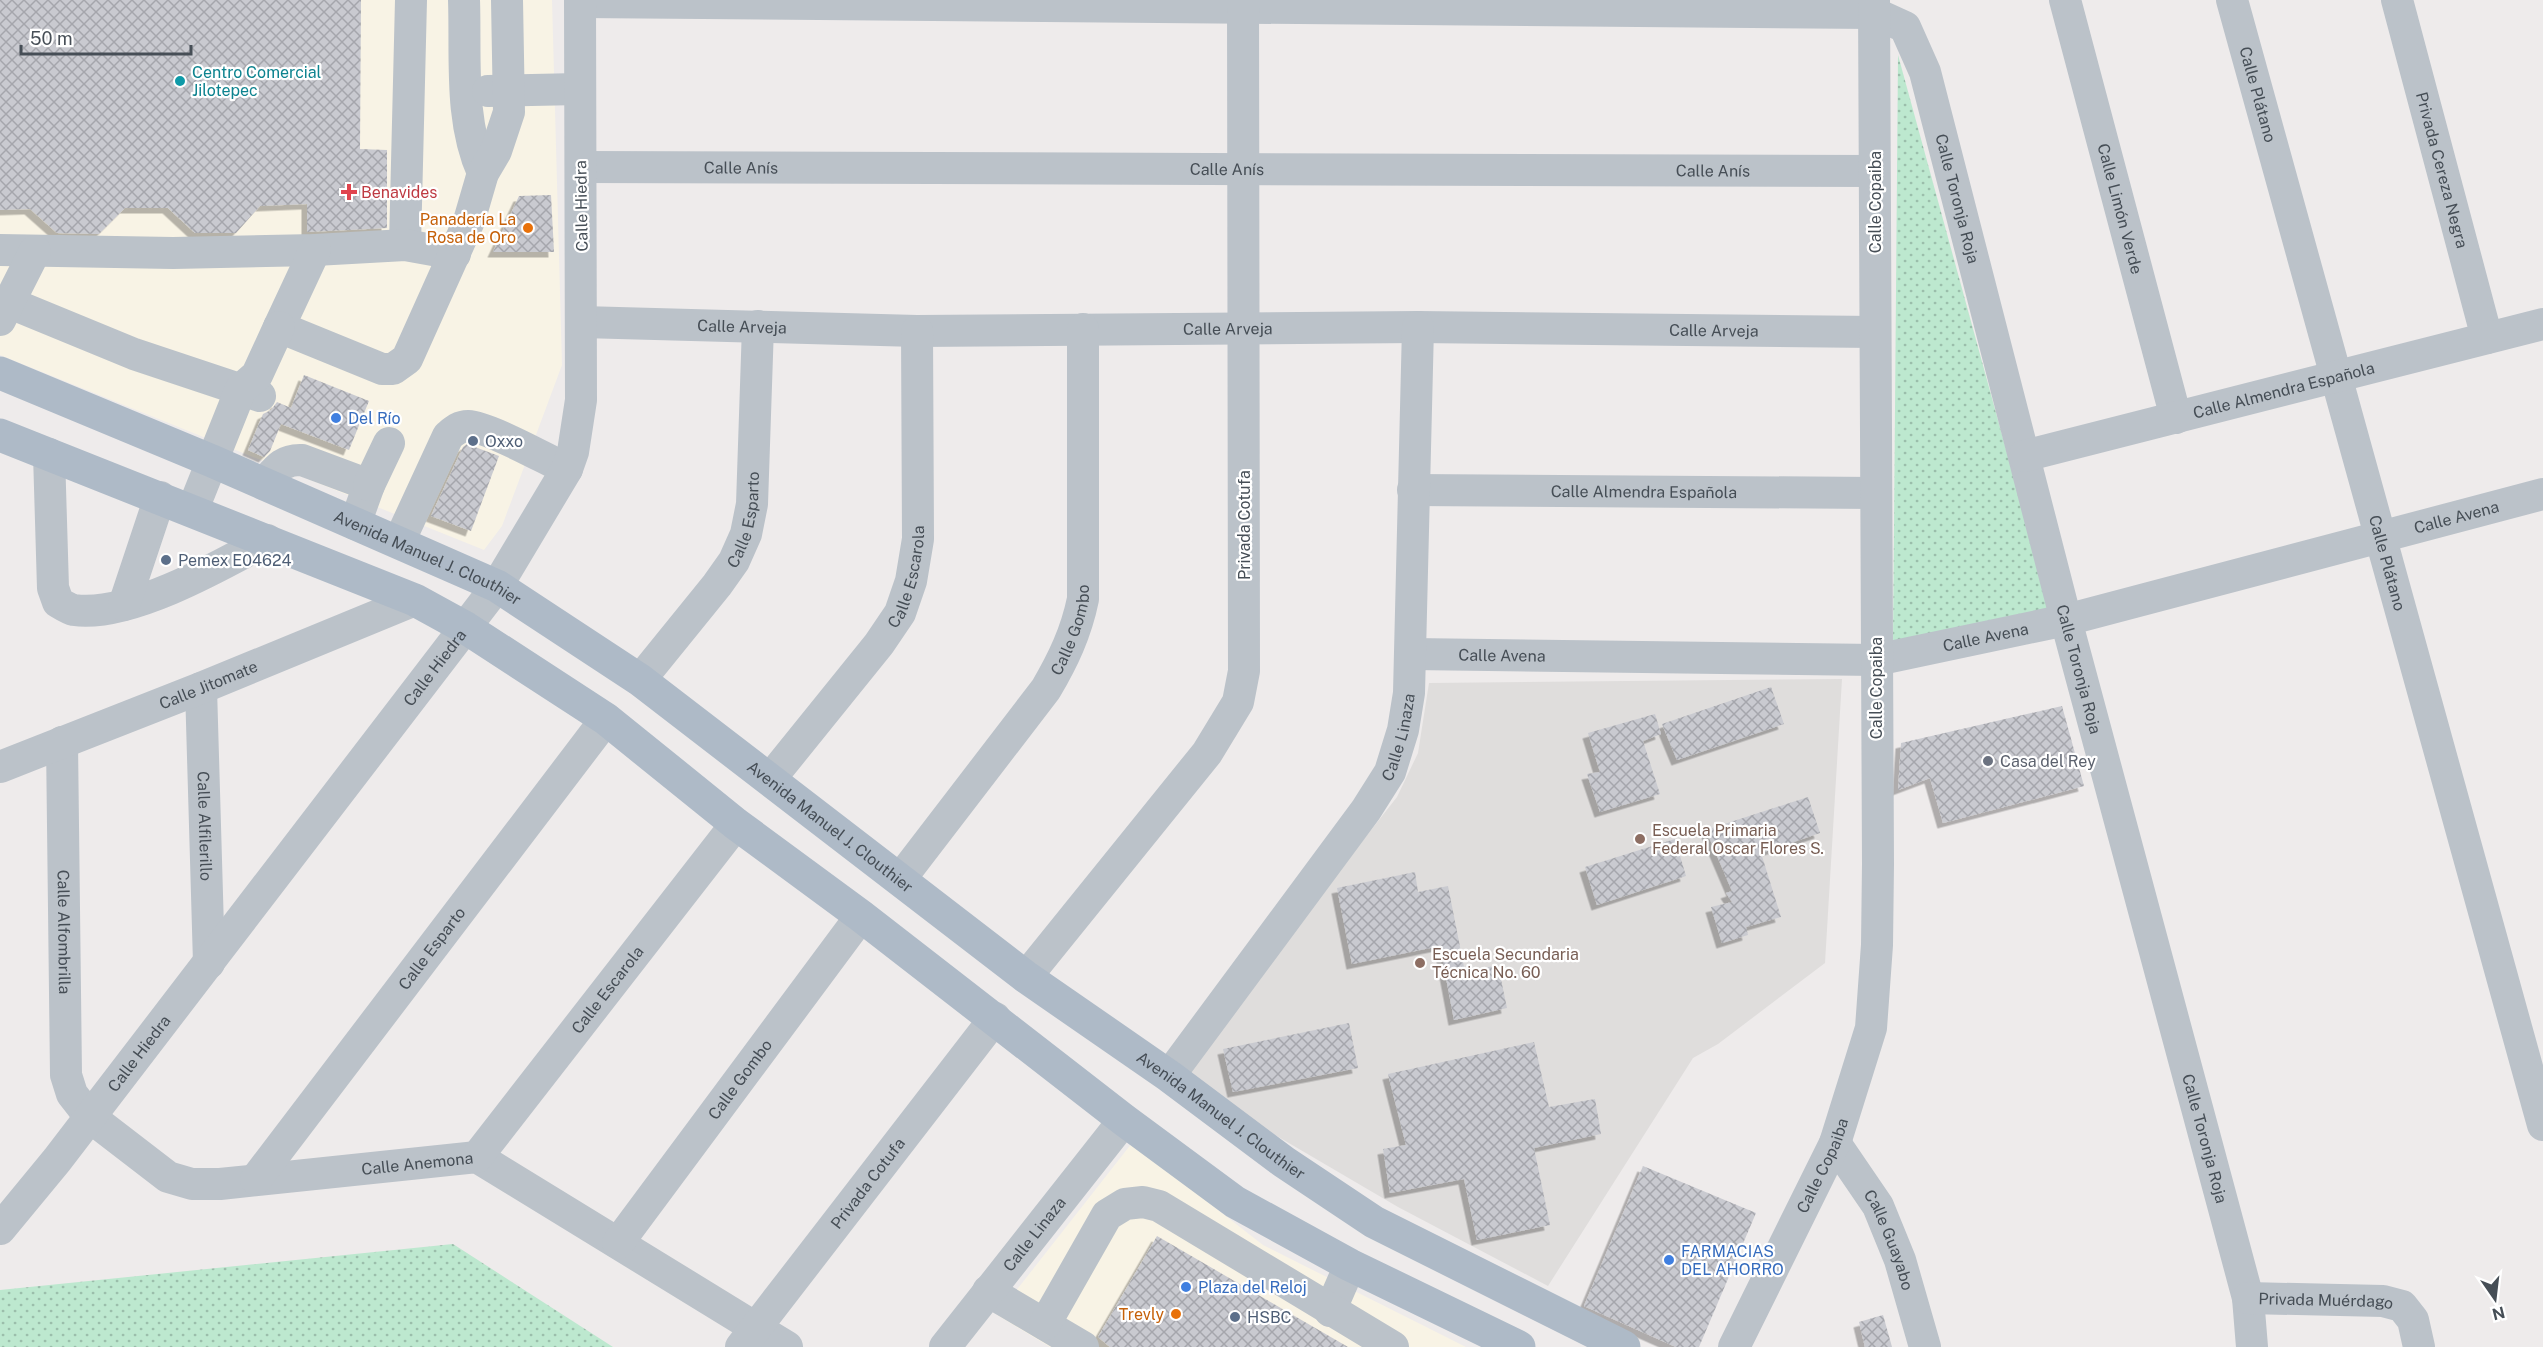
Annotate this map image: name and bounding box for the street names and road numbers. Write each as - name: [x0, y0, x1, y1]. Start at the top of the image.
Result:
- street label: Calle Plátano: [2235, 45, 2280, 145]
- street label: Privada Cereza Negra: [2412, 90, 2472, 250]
- street label: Calle Toronja Roja: [1931, 132, 1983, 266]
- street label: Calle Limón Verde: [2094, 141, 2146, 276]
- street label: Calle Copaiba: [1866, 151, 1885, 253]
- street label: Calle Anís: [704, 158, 778, 178]
- street label: Calle Hiedra: [571, 160, 592, 252]
- street label: Calle Anís: [1190, 160, 1264, 179]
- street label: Calle Anís: [1676, 161, 1750, 181]
- street label: Calle Arveja: [697, 316, 787, 337]
- street label: Calle Arveja: [1183, 319, 1273, 339]
- street label: Calle Arveja: [1669, 321, 1759, 341]
- street label: Calle Almendra Española: [2191, 358, 2377, 423]
- street label: Privada Cotufa: [1235, 470, 1254, 580]
- street label: Calle Esparto: [723, 471, 763, 572]
- street label: Calle Almendra Española: [1551, 482, 1737, 502]
- street label: Calle Avena: [2412, 497, 2501, 538]
- street label: Avenida Manuel J. Clouthier: [331, 507, 525, 609]
- street label: Calle Plátano: [2365, 513, 2409, 613]
- street label: Calle Escarola: [884, 525, 928, 632]
- street label: Calle Gombo: [1047, 585, 1093, 679]
- street label: Calle Toronja Roja: [2052, 602, 2105, 736]
- street label: Calle Avena: [1941, 619, 2030, 656]
- street label: Calle Hiedra: [400, 626, 470, 710]
- street label: Calle Copaiba: [1867, 637, 1886, 739]
- street label: Calle Avena: [1458, 646, 1546, 666]
- street label: Calle Jitomate: [157, 657, 260, 713]
- street label: Calle Linaza: [1378, 692, 1419, 785]
- street label: Avenida Manuel J. Clouthier: [743, 757, 917, 897]
- street label: Calle Alfilerillo: [193, 771, 216, 881]
- street label: Calle Alfombrilla: [54, 869, 74, 995]
- street label: Calle Esparto: [394, 903, 470, 994]
- street label: Calle Escarola: [568, 942, 648, 1038]
- street label: Calle Hiedra: [104, 1011, 175, 1096]
- street label: Calle Gombo: [704, 1036, 776, 1123]
- street label: Avenida Manuel J. Clouthier: [1133, 1048, 1309, 1183]
- street label: Calle Toronja Roja: [2178, 1072, 2231, 1205]
- street label: Calle Copaiba: [1793, 1116, 1852, 1216]
- street label: Privada Cotufa: [827, 1134, 909, 1233]
- street label: Calle Anemona: [361, 1148, 474, 1179]
- street label: Calle Guayabo: [1860, 1186, 1917, 1293]
- street label: Calle Linaza: [999, 1193, 1070, 1275]
- street label: Privada Muérdago: [2258, 1289, 2396, 1313]

